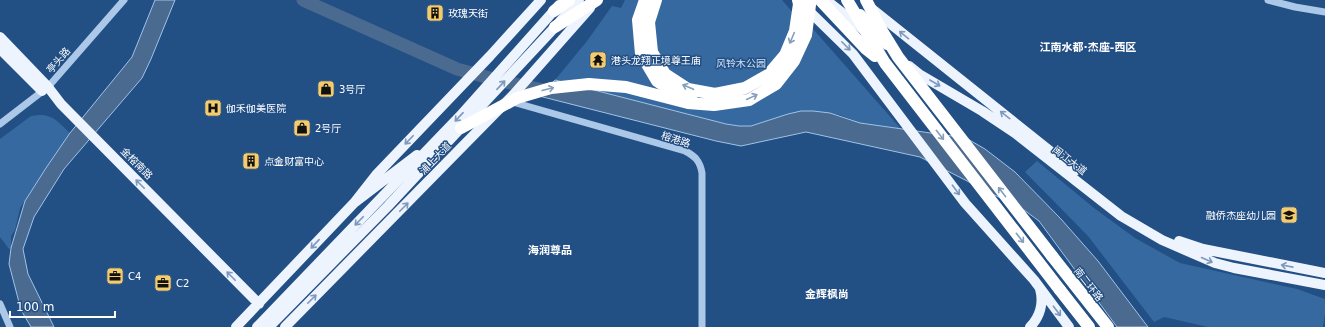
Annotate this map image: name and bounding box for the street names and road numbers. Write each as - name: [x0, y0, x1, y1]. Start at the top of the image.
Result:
- street label: 亭头路: [44, 45, 72, 75]
- street label: 榕港路: [660, 130, 692, 149]
- street label: 浦上大道: [418, 140, 453, 177]
- street label: 闽江大道: [1051, 144, 1089, 177]
- street label: 金榕南路: [119, 145, 155, 181]
- street label: 南二环路: [1072, 265, 1105, 303]

